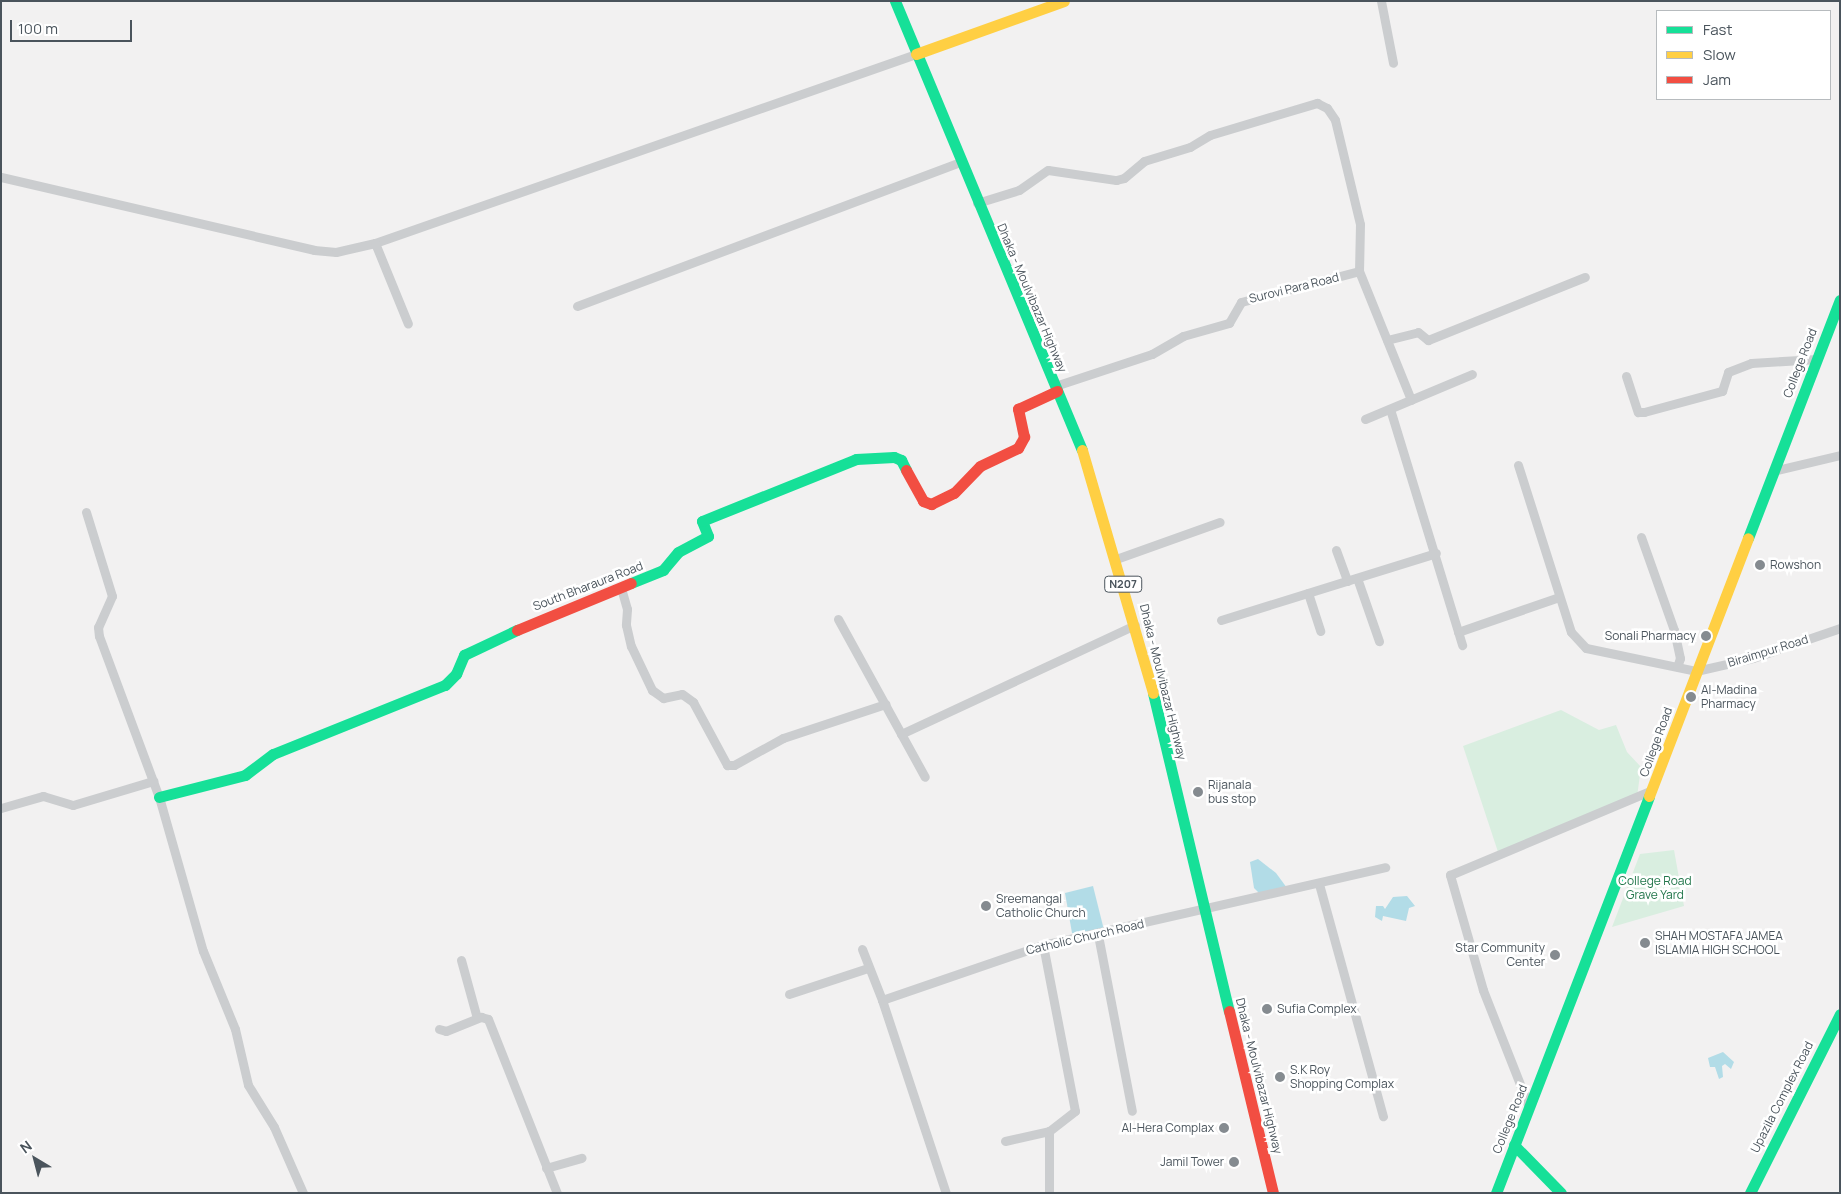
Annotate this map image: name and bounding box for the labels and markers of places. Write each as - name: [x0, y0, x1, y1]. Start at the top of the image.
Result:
- place label: Rowshon: [1770, 558, 1821, 572]
- marker: Rowshon: [1754, 559, 1766, 571]
- place label: Sonali Pharmacy: [1605, 629, 1696, 643]
- marker: Sonali Pharmacy: [1700, 630, 1712, 642]
- place label: Al-Madina Pharmacy: [1701, 683, 1757, 711]
- marker: Al-Madina Pharmacy: [1685, 691, 1697, 703]
- place label: Rijanala bus stop: [1208, 778, 1256, 806]
- marker: Rijanala bus stop: [1192, 786, 1204, 798]
- place label: Sreemangal Catholic Church: [996, 892, 1086, 920]
- marker: Sreemangal Catholic Church: [980, 900, 992, 912]
- place label: SHAH MOSTAFA JAMEA ISLAMIA HIGH SCHOOL: [1655, 929, 1783, 957]
- marker: SHAH MOSTAFA JAMEA ISLAMIA HIGH SCHOOL: [1639, 937, 1651, 949]
- place label: Star Community Center: [1455, 941, 1545, 969]
- marker: Star Community Center: [1549, 949, 1561, 961]
- place label: Sufia Complex: [1277, 1002, 1357, 1016]
- marker: Sufia Complex: [1261, 1003, 1273, 1015]
- place label: S.K Roy Shopping Complax: [1290, 1063, 1394, 1091]
- marker: S.K Roy Shopping Complax: [1274, 1071, 1286, 1083]
- place label: Al-Hera Complax: [1121, 1121, 1214, 1135]
- marker: Al-Hera Complax: [1218, 1122, 1230, 1134]
- place label: Jamil Tower: [1160, 1155, 1224, 1169]
- marker: Jamil Tower: [1228, 1156, 1240, 1168]

